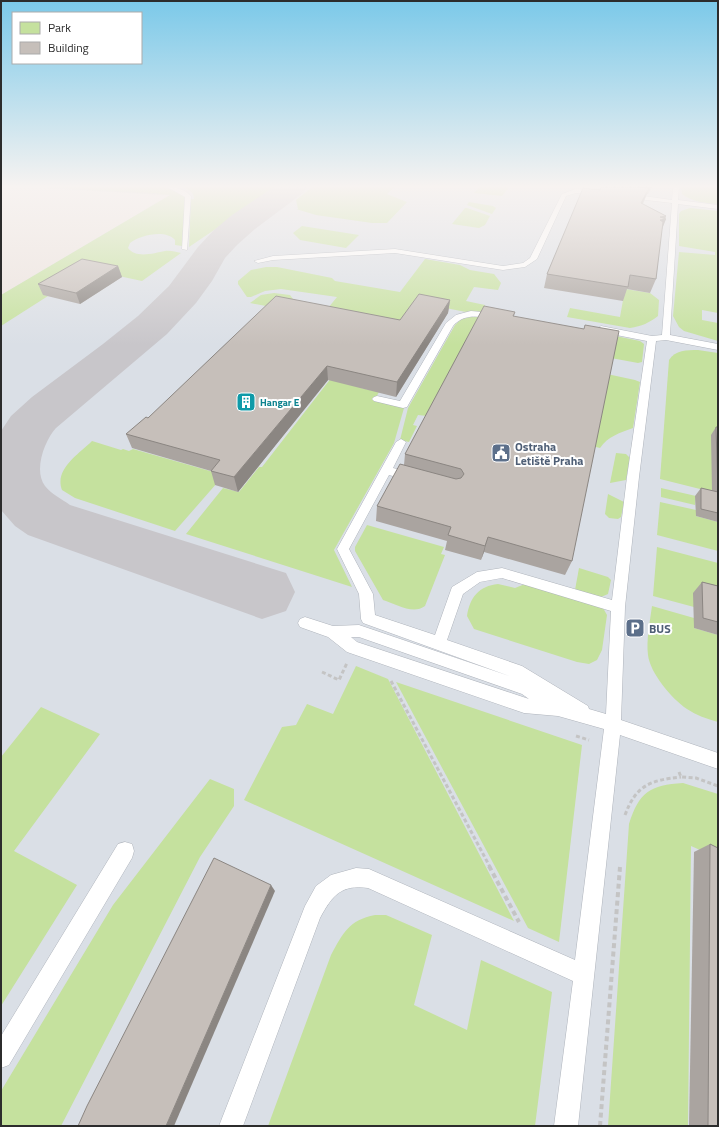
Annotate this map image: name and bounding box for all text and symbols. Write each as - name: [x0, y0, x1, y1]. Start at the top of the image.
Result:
- legend: [12, 12, 142, 64]
- text: Park: [48, 18, 71, 37]
- text: Building: [48, 38, 89, 57]
- building icon: Hangar E: [235, 391, 257, 413]
- place label: Hangar E: [260, 395, 300, 410]
- place label: Ostraha Letiště Praha: [515, 437, 583, 470]
- public building icon: Ostraha Letiště Praha: [490, 442, 512, 464]
- parking icon: BUS: [624, 617, 646, 639]
- place label: BUS: [649, 619, 671, 638]

